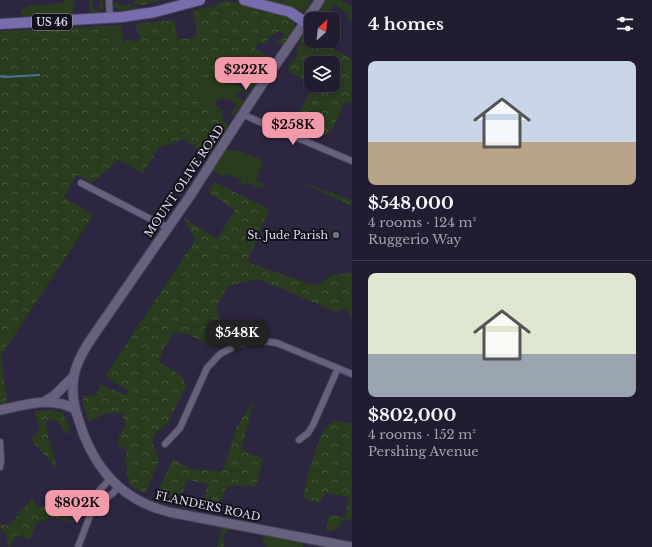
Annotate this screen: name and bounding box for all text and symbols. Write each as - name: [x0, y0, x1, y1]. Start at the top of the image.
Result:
- north arrow: [304, 12, 340, 48]
- map controls: [304, 12, 340, 92]
- icon: filters: [614, 13, 636, 35]
- road number: US 46: [32, 14, 72, 30]
- text: 4 homes: [368, 14, 444, 35]
- button: layers: [304, 56, 340, 92]
- pin: $222K: [218, 57, 274, 91]
- text: $222K: [224, 61, 268, 78]
- icon: home: [466, 87, 538, 159]
- pin: $258K: [265, 112, 321, 146]
- text: $258K: [271, 116, 315, 133]
- street label: MOUNT OLIVE ROAD: [141, 122, 227, 240]
- text: $548,000: [368, 193, 454, 214]
- text: 4 rooms · 124 m²: [368, 214, 476, 231]
- place label: St. Jude Parish: [247, 228, 328, 242]
- marker: St. Jude Parish: [331, 230, 341, 240]
- text: Ruggerio Way: [368, 231, 462, 248]
- icon: home: [466, 299, 538, 371]
- pin: $548K: [209, 320, 265, 354]
- text: $548K: [215, 324, 259, 341]
- text: $802,000: [368, 405, 456, 426]
- text: 4 rooms · 152 m²: [368, 426, 476, 443]
- text: Pershing Avenue: [368, 443, 479, 460]
- street label: FLANDERS ROAD: [154, 488, 262, 524]
- pin: $802K: [49, 490, 105, 524]
- text: $802K: [54, 494, 100, 511]

